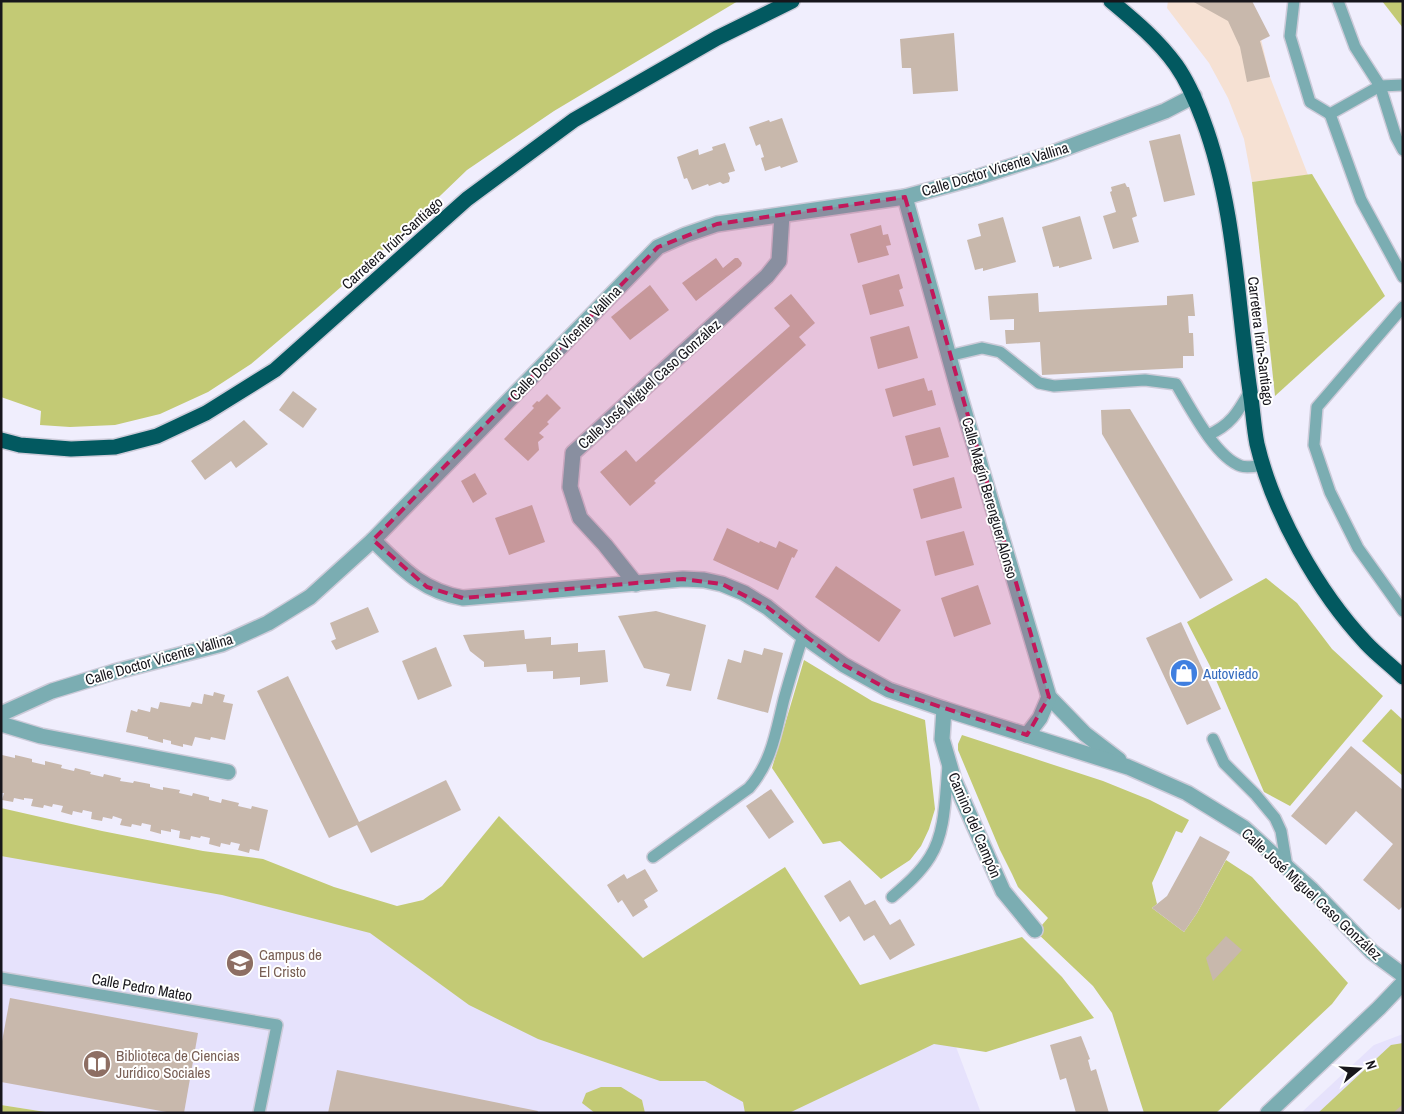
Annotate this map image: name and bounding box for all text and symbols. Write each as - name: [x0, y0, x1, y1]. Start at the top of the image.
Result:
- street label: Calle Doctor Vicente Vallina: [919, 137, 1071, 201]
- street label: Carretera Irún-Santiago: [337, 192, 447, 294]
- street label: Carretera Irún-Santiago: [1243, 275, 1279, 407]
- street label: Calle Doctor Vicente Vallina: [504, 281, 626, 405]
- street label: Calle José Miguel Caso González: [573, 314, 725, 454]
- street label: Calle Magín Berenguer Alonso: [957, 415, 1023, 581]
- street label: Calle Doctor Vicente Vallina: [83, 628, 235, 690]
- shop icon: Autoviedo: [1169, 658, 1199, 688]
- place label: Autoviedo: [1202, 663, 1259, 684]
- street label: Camino del Campón: [943, 769, 1007, 881]
- street label: Calle José Miguel Caso González: [1237, 823, 1387, 965]
- place label: Campus de El Cristo: [259, 944, 322, 982]
- school or university icon: Campus de El Cristo: [225, 948, 255, 978]
- street label: Calle Pedro Mateo: [90, 968, 194, 1006]
- north arrow: [1334, 1044, 1384, 1094]
- place label: Biblioteca de Ciencias Jurídico Sociales: [116, 1045, 240, 1083]
- library icon: Biblioteca de Ciencias Jurídico Sociales: [82, 1049, 112, 1079]
- text: N: [1362, 1058, 1381, 1072]

